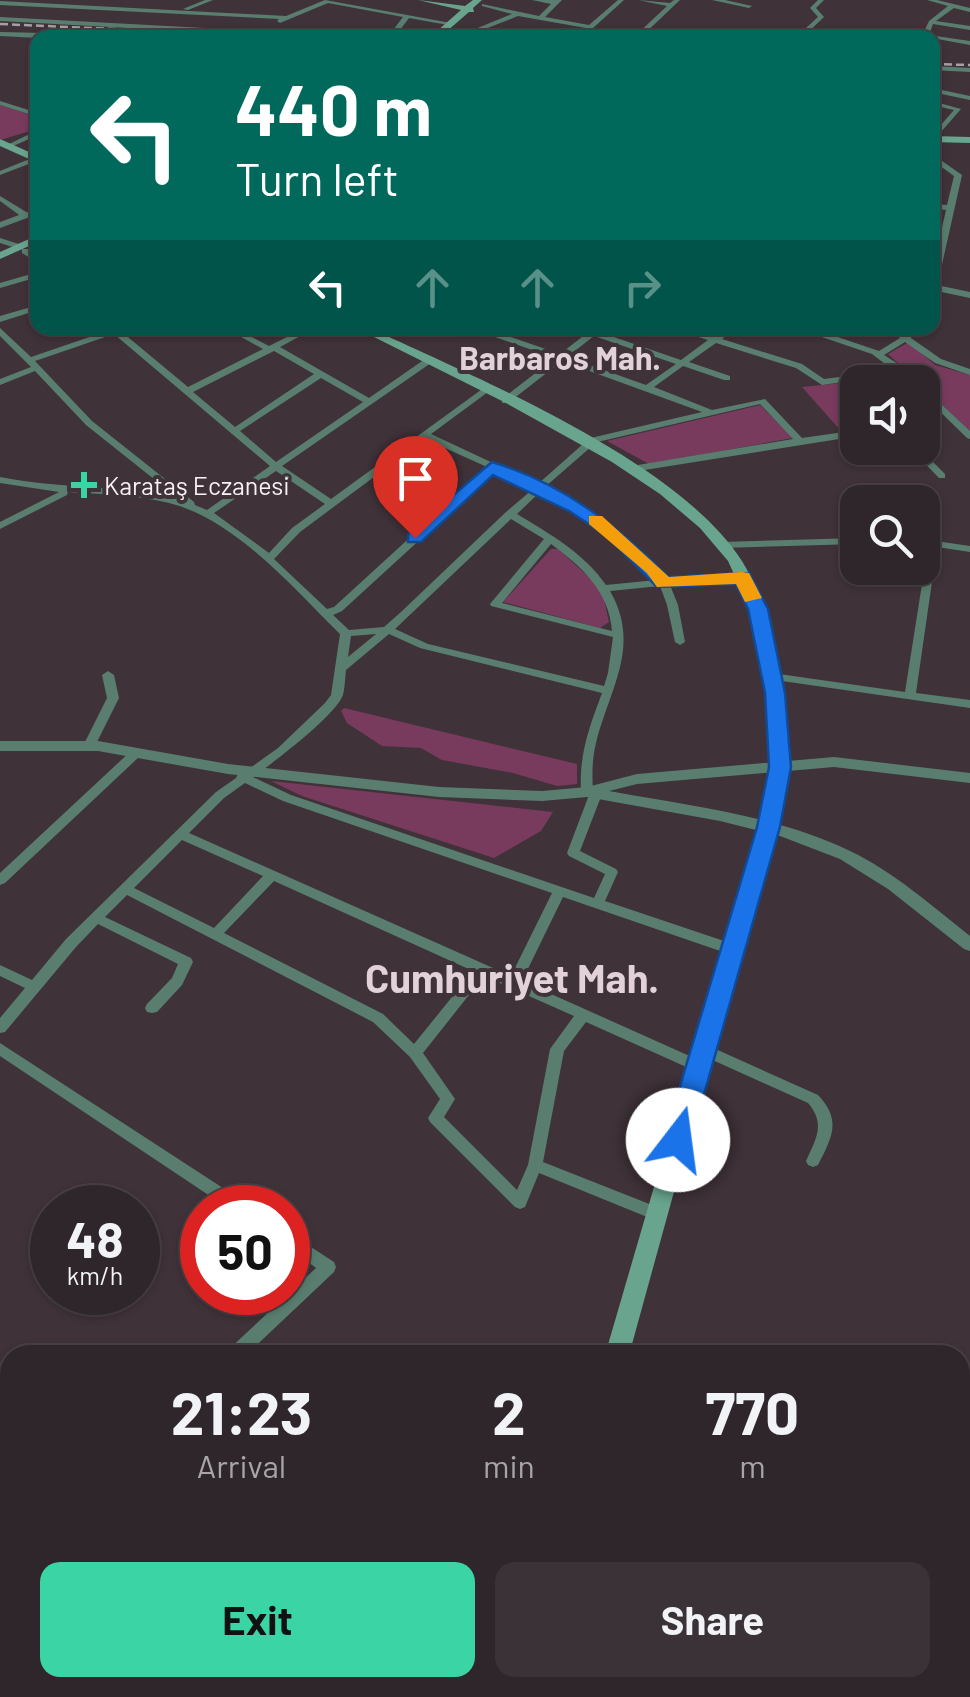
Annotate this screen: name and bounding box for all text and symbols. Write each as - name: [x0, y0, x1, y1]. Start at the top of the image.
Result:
- text: 440 m: [235, 66, 432, 150]
- icon: left: [70, 70, 200, 200]
- text: Turn left: [235, 151, 399, 205]
- icon: left: [300, 260, 355, 315]
- icon: ahead: [405, 260, 460, 315]
- icon: ahead: [510, 260, 565, 315]
- icon: right: [615, 260, 670, 315]
- district label: Barbaros Mah.: [459, 338, 661, 376]
- map controls: [840, 365, 940, 585]
- button: sound: [840, 365, 940, 465]
- pin: [373, 436, 458, 539]
- icon: arrive: [388, 451, 443, 506]
- place label: Karataş Eczanesi: [104, 470, 290, 500]
- marker: Karataş Eczanesi: [73, 474, 95, 496]
- button: search: [840, 485, 940, 585]
- district label: Cumhuriyet Mah.: [365, 953, 659, 1001]
- position arrow: [626, 1088, 730, 1192]
- speed limit sign: 50: [180, 1185, 310, 1315]
- text: 48: [66, 1208, 124, 1268]
- text: km/h: [67, 1260, 123, 1290]
- text: 21:23: [171, 1375, 312, 1447]
- text: 2: [492, 1375, 526, 1447]
- text: 770: [706, 1375, 799, 1447]
- text: Arrival: [197, 1446, 286, 1484]
- text: min: [483, 1446, 535, 1484]
- text: m: [739, 1446, 766, 1484]
- button: Exit: [40, 1562, 475, 1677]
- button: Share: [495, 1562, 930, 1677]

